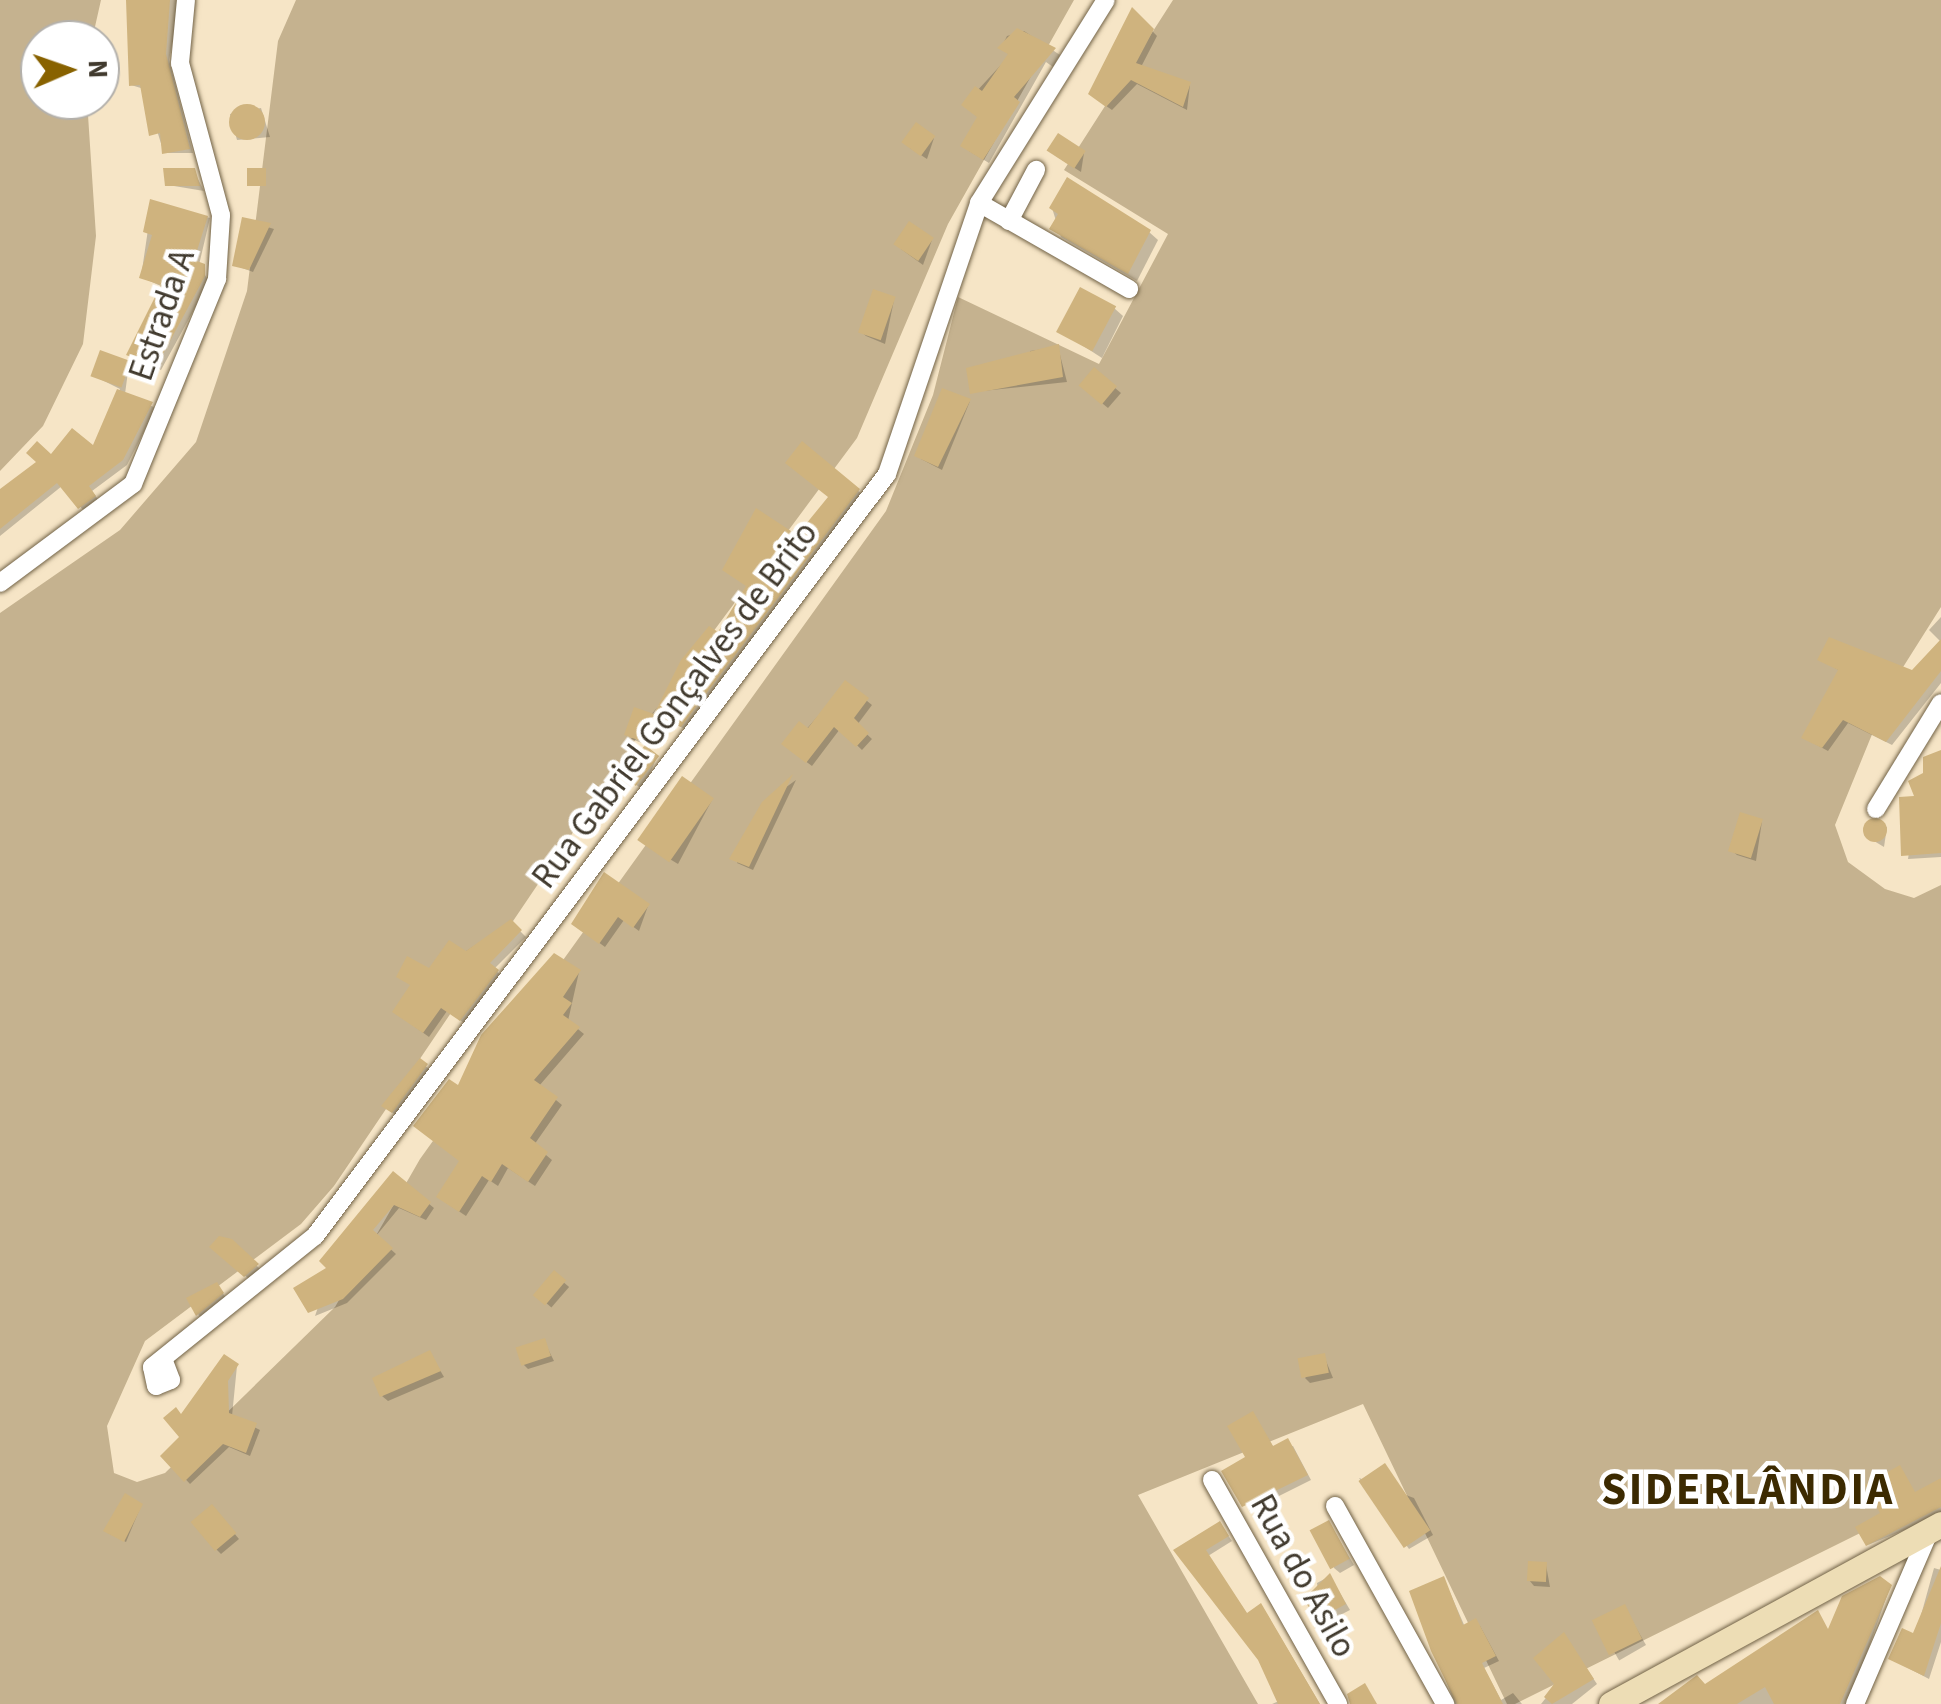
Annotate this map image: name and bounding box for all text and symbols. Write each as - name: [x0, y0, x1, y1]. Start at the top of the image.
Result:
- north arrow: [20, 20, 120, 120]
- text: N: [78, 59, 118, 79]
- street label: Estrada A: [120, 244, 204, 386]
- street label: Rua Gabriel Gonçalves de Brito: [523, 513, 827, 897]
- district label: SIDERLÂNDIA: [1601, 1464, 1895, 1518]
- street label: Rua do Asilo: [1241, 1487, 1365, 1665]

